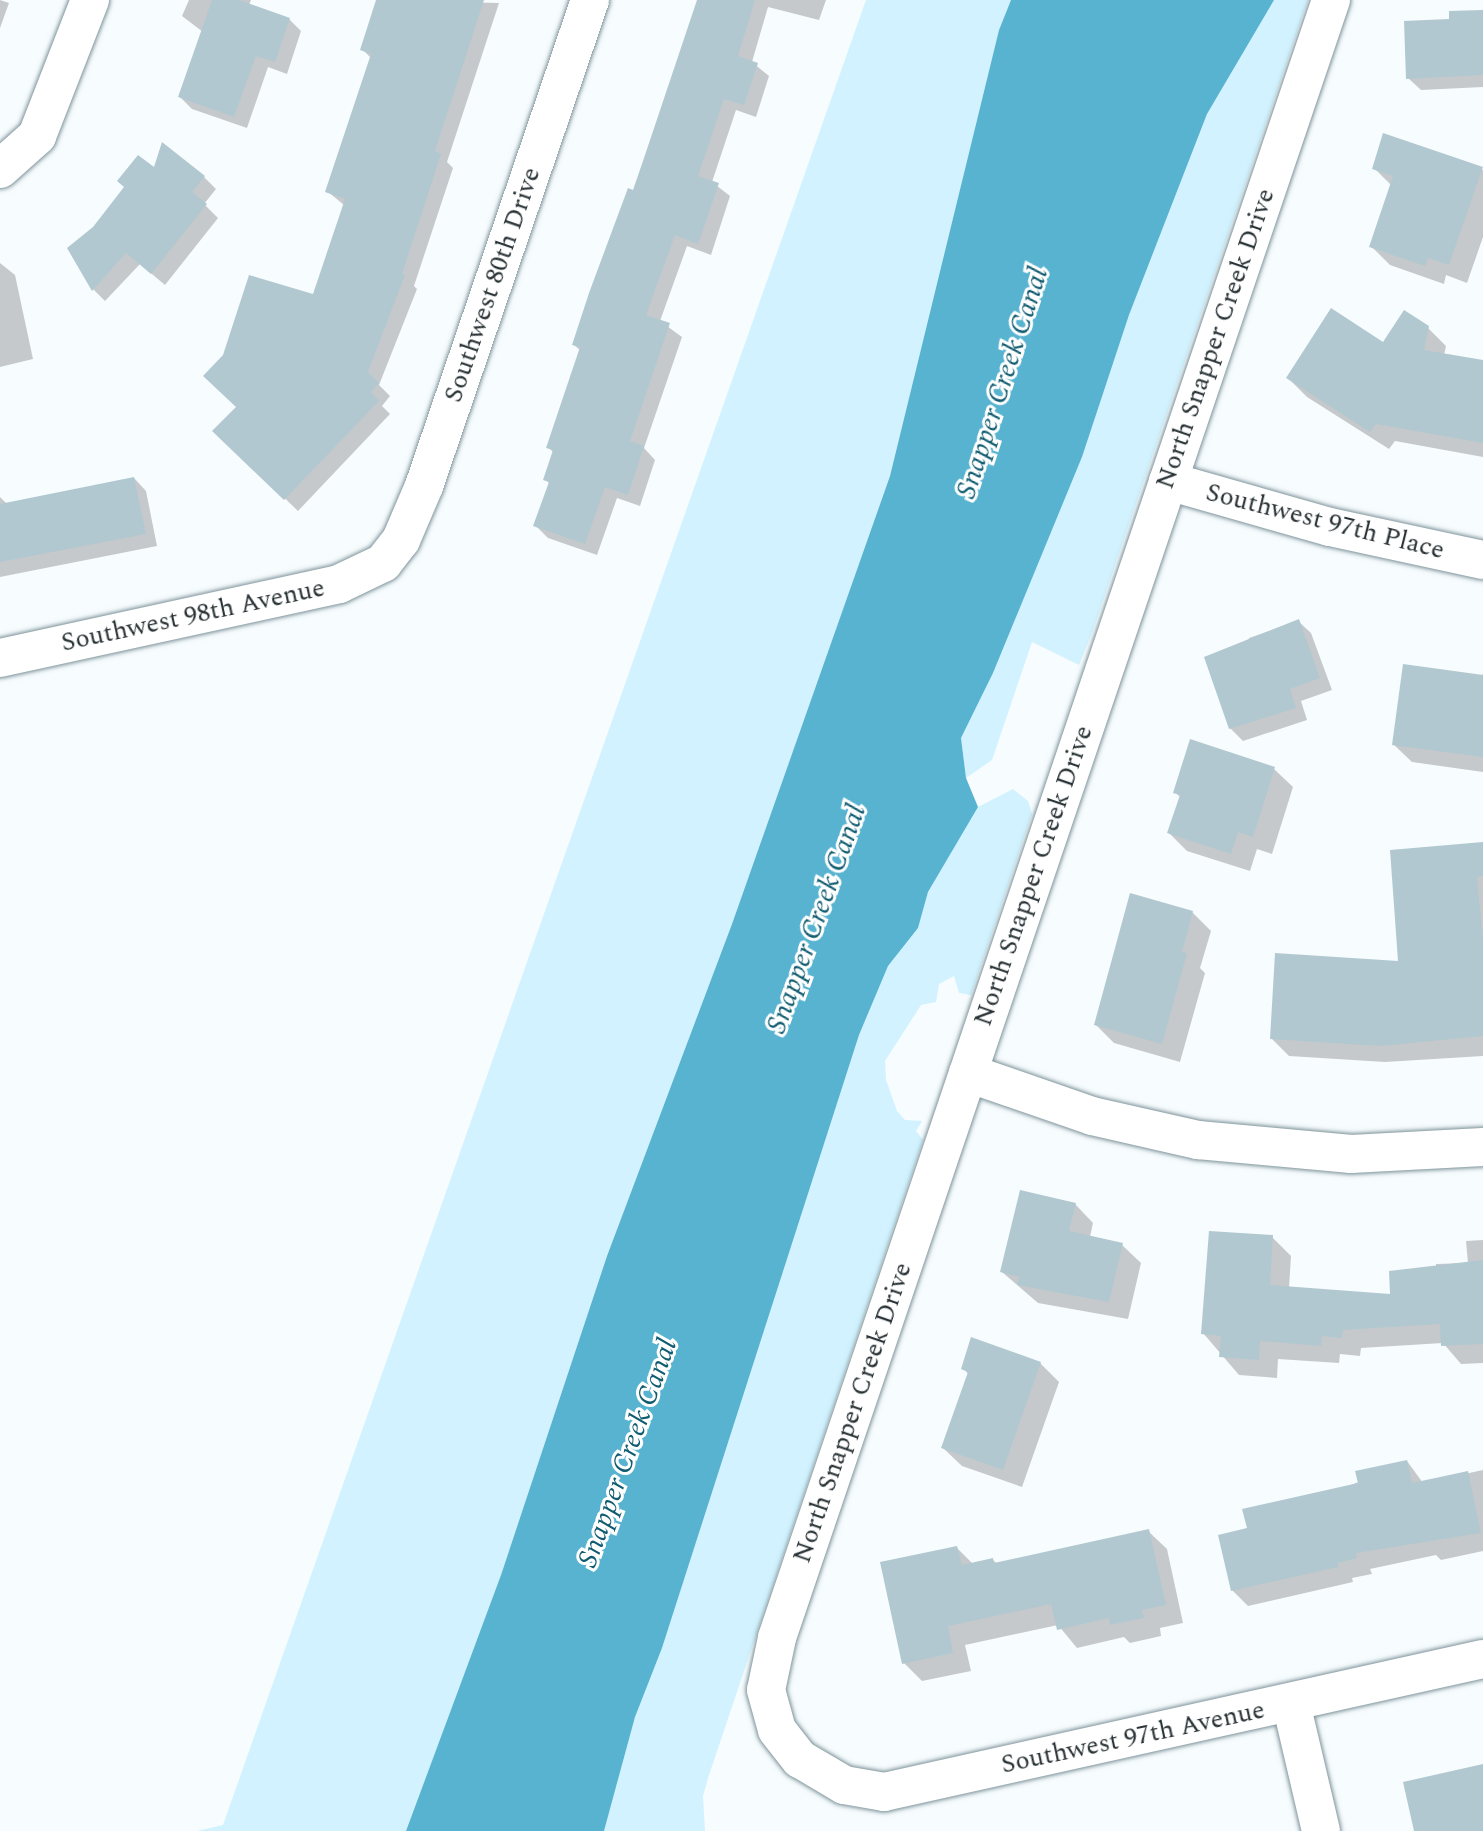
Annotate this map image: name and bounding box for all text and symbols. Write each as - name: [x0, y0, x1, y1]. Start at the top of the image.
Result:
- street label: Southwest 80th Drive: [438, 163, 548, 407]
- street label: North Snapper Creek Drive: [1150, 185, 1282, 493]
- water label: Snapper Creek Canal: [950, 263, 1056, 503]
- street label: Southwest 97th Place: [1203, 477, 1447, 567]
- street label: Southwest 98th Avenue: [58, 573, 328, 659]
- street label: North Snapper Creek Drive: [968, 722, 1100, 1030]
- water label: Snapper Creek Canal: [760, 800, 874, 1038]
- street label: North Snapper Creek Drive: [787, 1259, 919, 1567]
- water label: Snapper Creek Canal: [571, 1334, 685, 1572]
- street label: Southwest 97th Avenue: [998, 1695, 1268, 1781]

